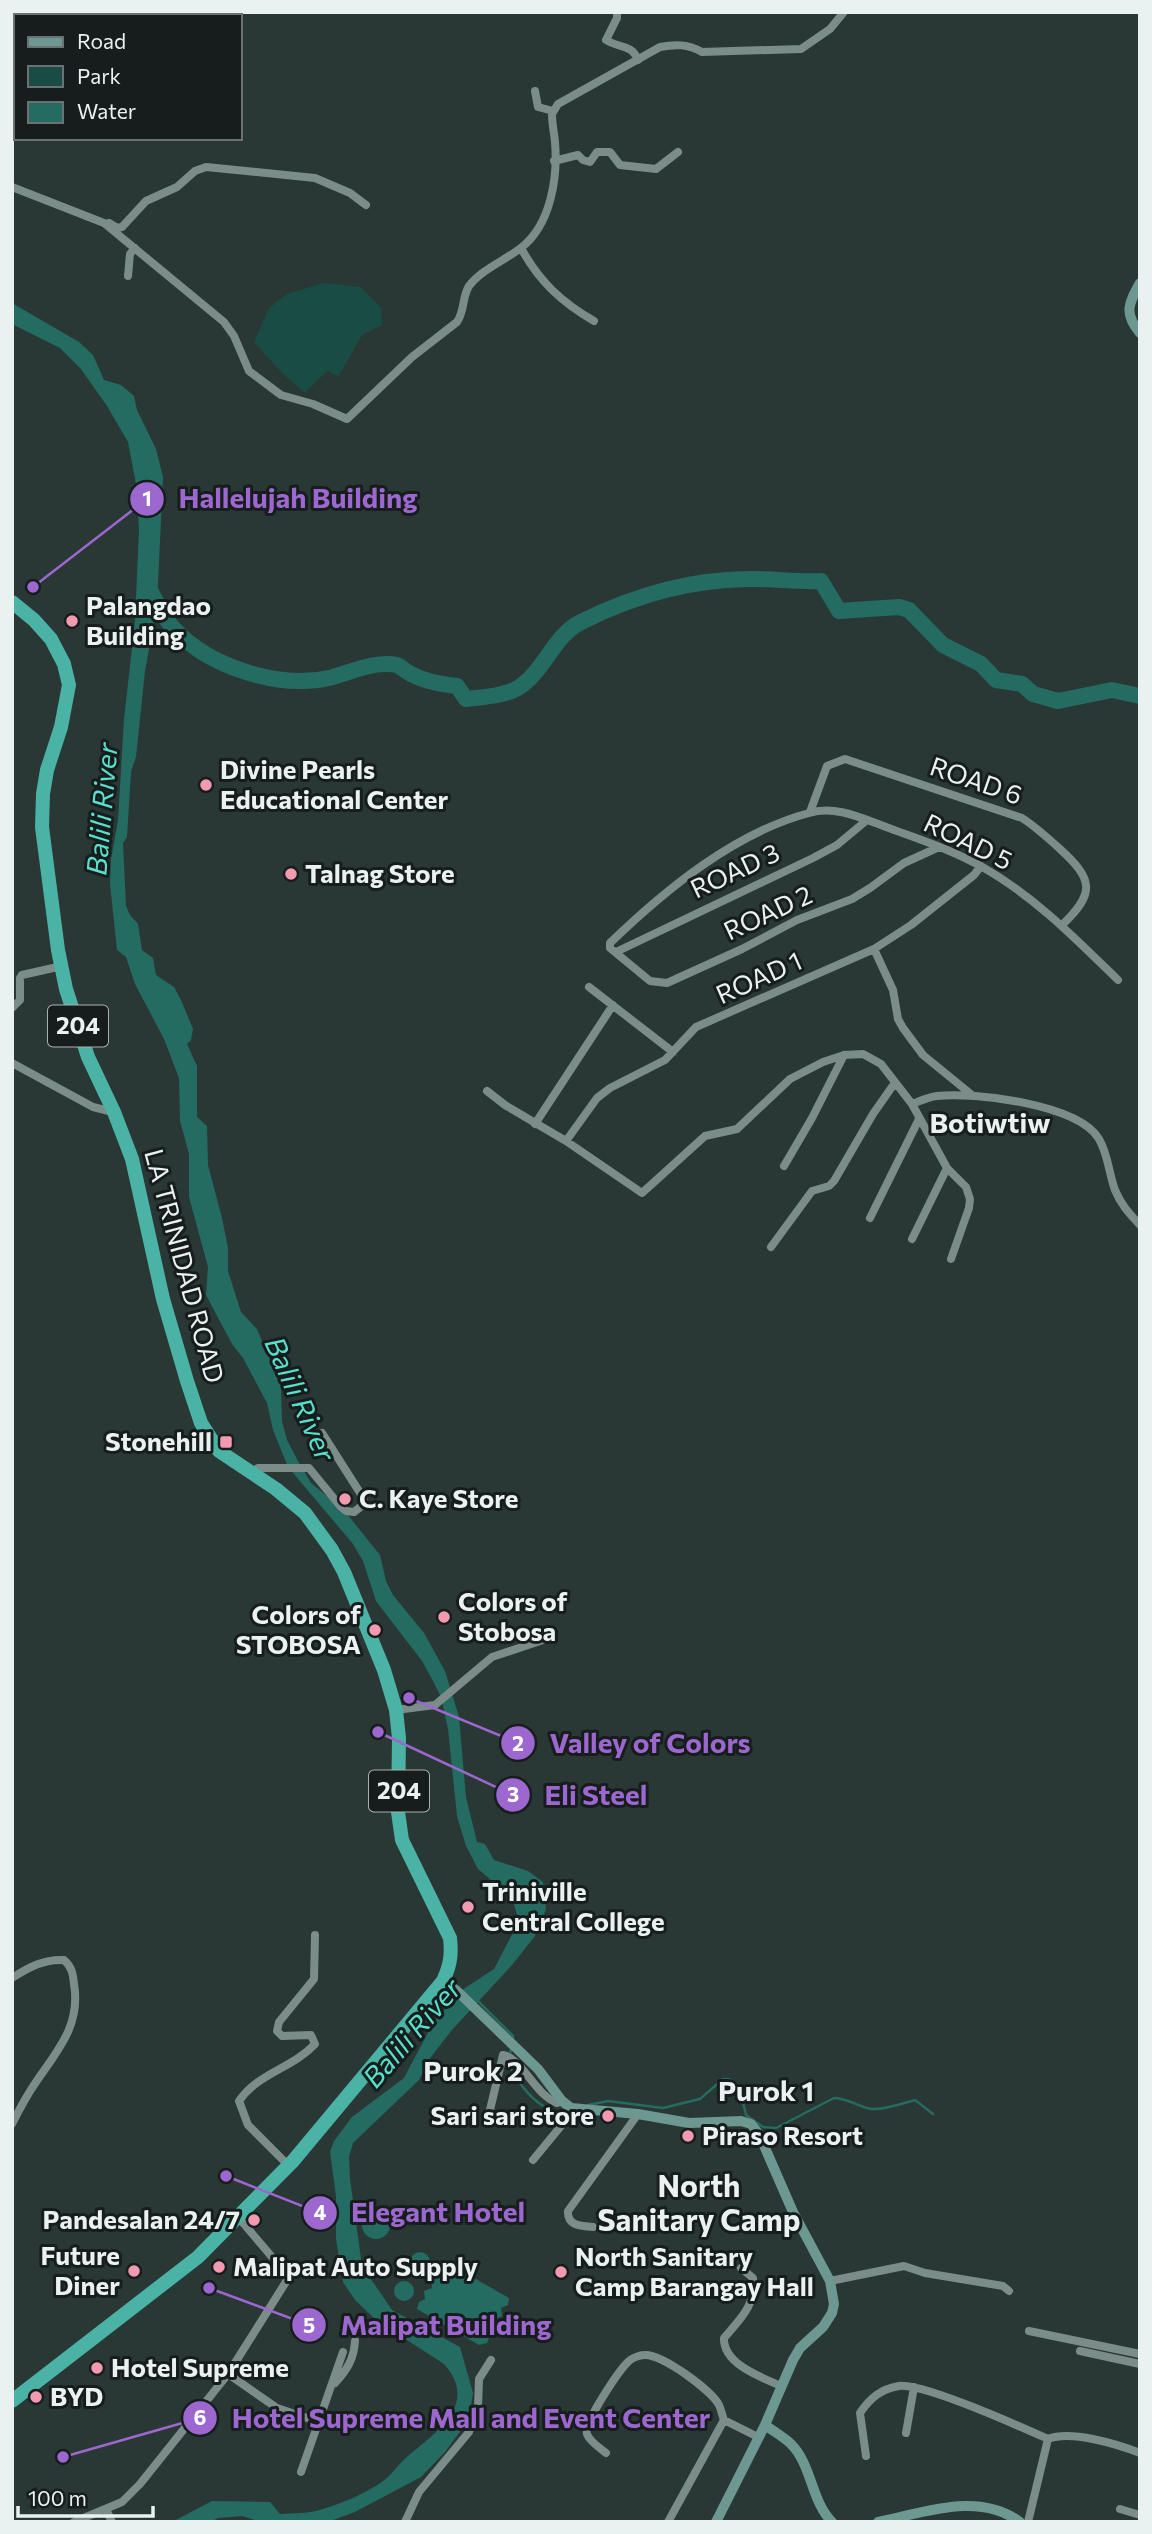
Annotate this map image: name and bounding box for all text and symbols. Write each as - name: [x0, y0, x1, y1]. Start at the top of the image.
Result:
- legend: [14, 14, 242, 140]
- text: Road: [77, 28, 126, 53]
- text: Park: [77, 63, 121, 88]
- text: Water: [77, 98, 136, 123]
- callout: Hallelujah Building: [130, 474, 432, 523]
- text: Hallelujah Building: [178, 480, 418, 514]
- text: 1: [142, 485, 152, 510]
- place label: Palangdao Building: [86, 589, 211, 650]
- marker: Palangdao Building: [64, 613, 80, 629]
- water label: Balili River: [78, 741, 124, 876]
- street label: ROAD 6: [926, 749, 1027, 810]
- place label: Divine Pearls Educational Center: [220, 753, 448, 814]
- marker: Divine Pearls Educational Center: [198, 777, 214, 793]
- street label: ROAD 5: [919, 806, 1018, 875]
- street label: ROAD 3: [685, 836, 784, 904]
- place label: Talnag Store: [305, 857, 455, 888]
- marker: Talnag Store: [283, 866, 299, 882]
- street label: ROAD 2: [718, 878, 816, 946]
- street label: ROAD 1: [711, 944, 806, 1009]
- road number: 204: [48, 1006, 108, 1046]
- district label: Botiwtiw: [930, 1105, 1050, 1139]
- street label: LA TRINIDAD ROAD: [139, 1145, 232, 1386]
- water label: Balili River: [258, 1331, 344, 1467]
- place label: Stonehill: [105, 1425, 212, 1456]
- marker: Stonehill: [218, 1434, 234, 1450]
- place label: C. Kaye Store: [359, 1482, 518, 1513]
- marker: C. Kaye Store: [337, 1491, 353, 1507]
- place label: Colors of Stobosa: [458, 1585, 568, 1646]
- place label: Colors of STOBOSA: [236, 1598, 361, 1659]
- marker: Colors of Stobosa: [436, 1609, 452, 1625]
- marker: Colors of STOBOSA: [367, 1622, 383, 1638]
- callout: Valley of Colors: [501, 1719, 765, 1768]
- text: Valley of Colors: [549, 1725, 751, 1759]
- text: 2: [512, 1730, 524, 1755]
- road number: 204: [369, 1770, 429, 1812]
- callout: Eli Steel: [496, 1770, 661, 1819]
- text: Eli Steel: [545, 1777, 647, 1811]
- text: 3: [507, 1781, 519, 1806]
- place label: Triniville Central College: [482, 1875, 665, 1936]
- marker: Triniville Central College: [460, 1899, 476, 1915]
- water label: Balili River: [355, 1971, 468, 2094]
- district label: Purok 2: [423, 2053, 523, 2087]
- district label: Purok 1: [718, 2073, 814, 2107]
- place label: Sari sari store: [431, 2099, 594, 2130]
- marker: Sari sari store: [600, 2108, 616, 2124]
- place label: Piraso Resort: [702, 2119, 863, 2150]
- marker: Piraso Resort: [680, 2128, 696, 2144]
- district label: North Sanitary Camp: [598, 2166, 800, 2237]
- callout: Elegant Hotel: [302, 2188, 539, 2237]
- text: Elegant Hotel: [351, 2194, 525, 2228]
- text: 4: [314, 2199, 327, 2224]
- place label: Pandesalan 24/7: [42, 2203, 240, 2234]
- marker: Pandesalan 24/7: [246, 2212, 262, 2228]
- place label: Future Diner: [40, 2239, 120, 2300]
- place label: North Sanitary Camp Barangay Hall: [575, 2240, 814, 2301]
- place label: Malipat Auto Supply: [233, 2250, 478, 2281]
- marker: Malipat Auto Supply: [211, 2259, 227, 2275]
- marker: Future Diner: [126, 2263, 142, 2279]
- marker: North Sanitary Camp Barangay Hall: [553, 2264, 569, 2280]
- callout: Malipat Building: [292, 2301, 566, 2350]
- text: Malipat Building: [340, 2307, 552, 2341]
- text: 5: [303, 2312, 315, 2337]
- place label: Hotel Supreme: [111, 2351, 289, 2382]
- marker: Hotel Supreme: [89, 2360, 105, 2376]
- place label: BYD: [50, 2380, 103, 2411]
- marker: BYD: [28, 2389, 44, 2405]
- callout: Hotel Supreme Mall and Event Center: [183, 2393, 724, 2442]
- text: Hotel Supreme Mall and Event Center: [232, 2400, 711, 2434]
- text: 6: [194, 2404, 207, 2429]
- scale bar: [18, 2474, 152, 2518]
- text: 100 m: [28, 2485, 87, 2510]

